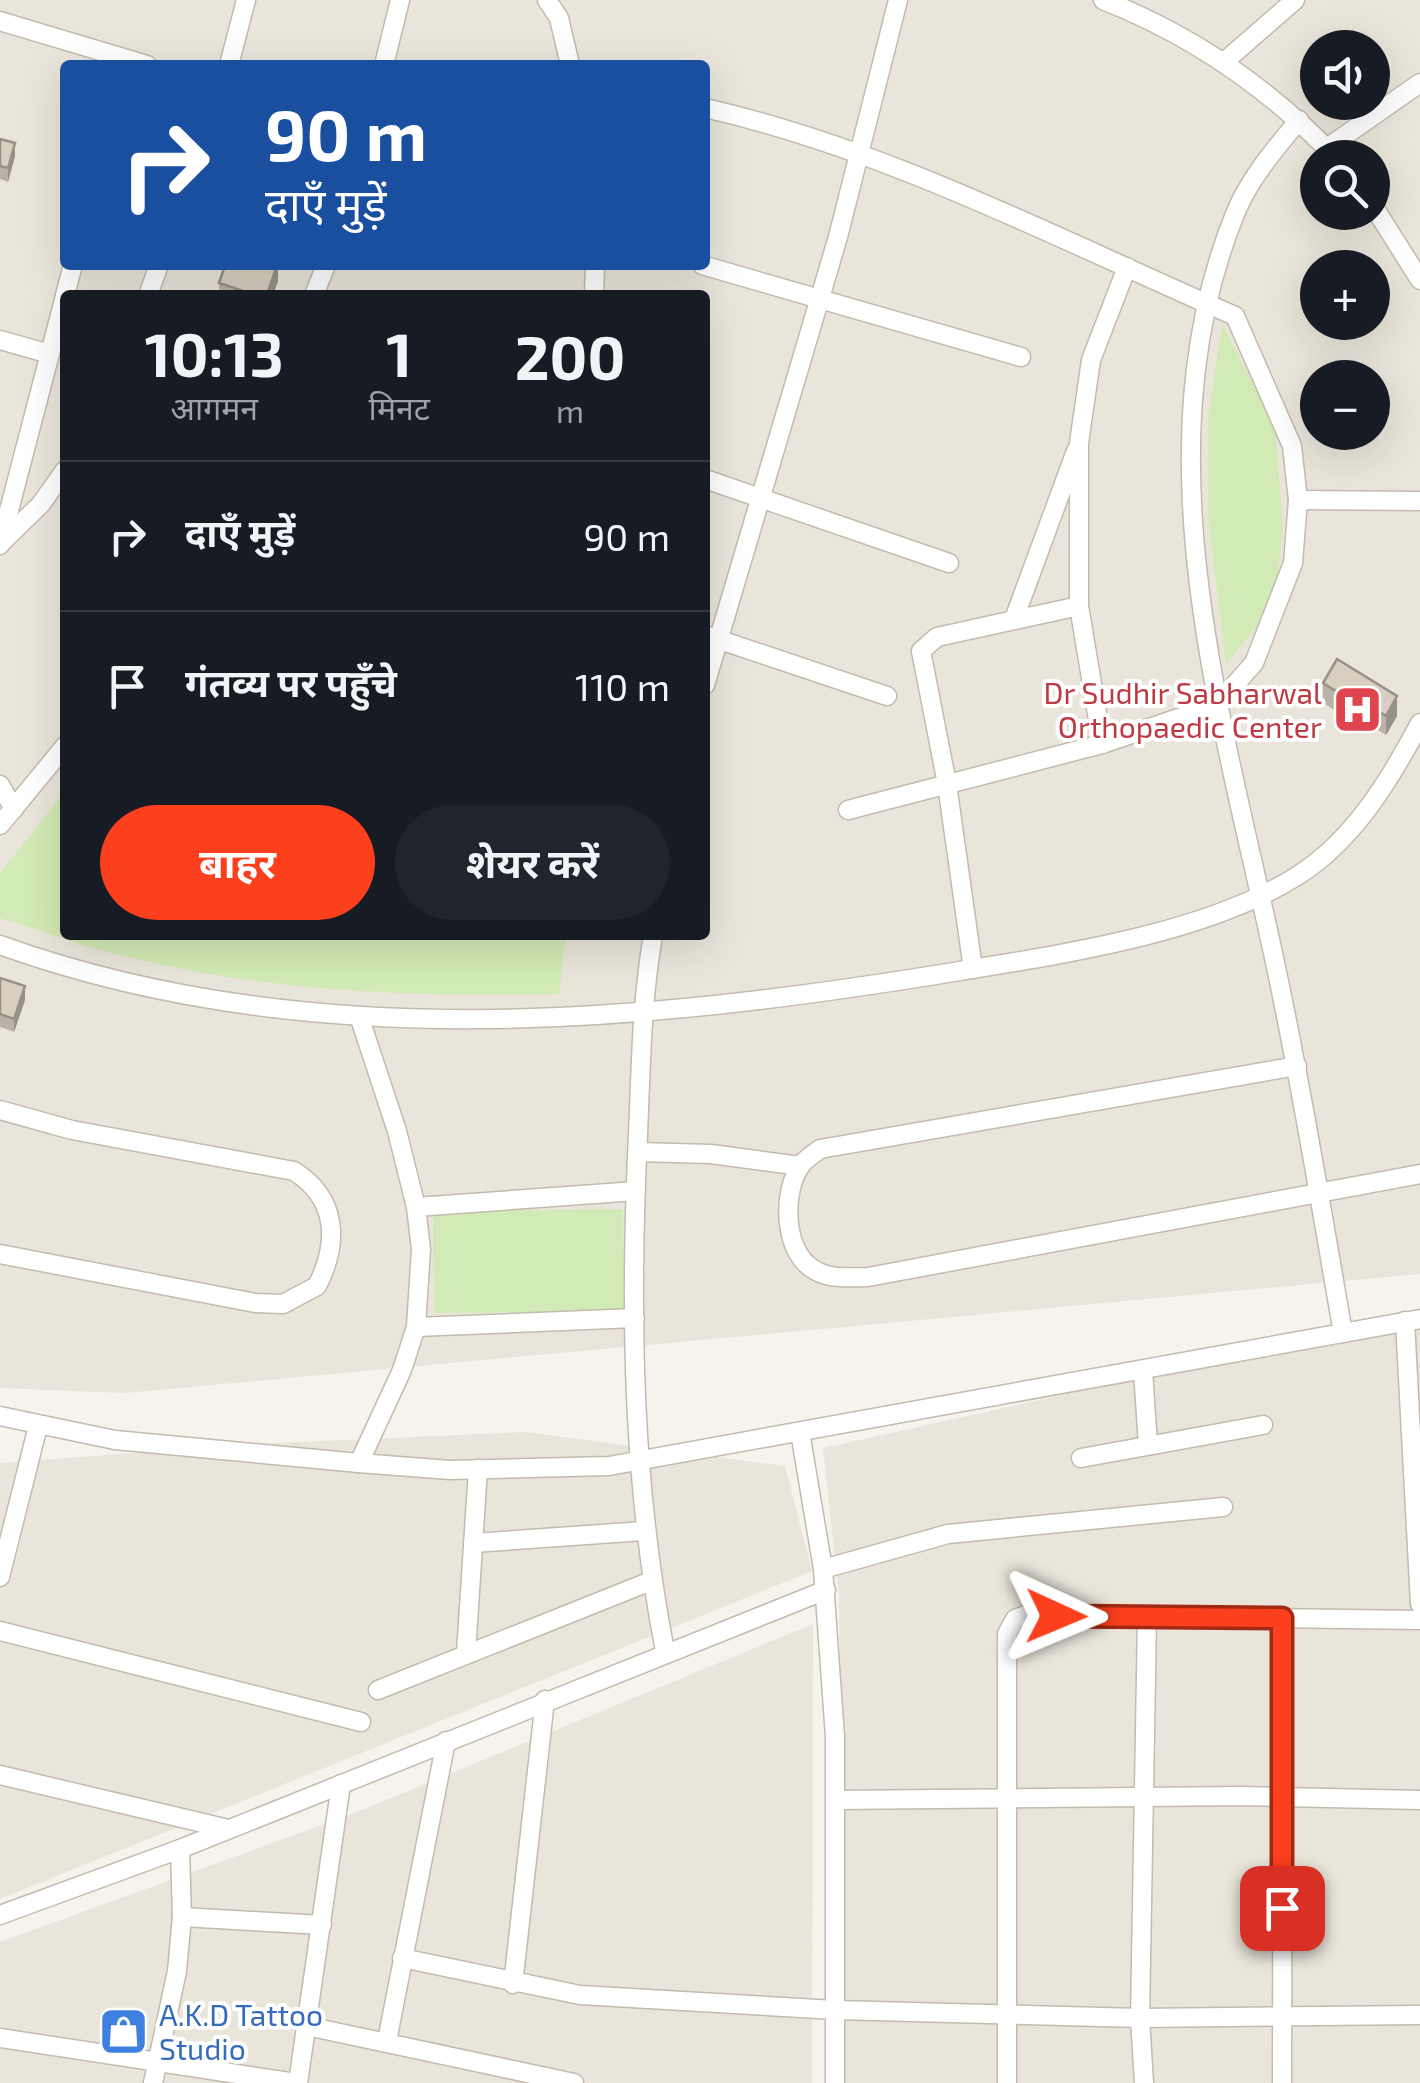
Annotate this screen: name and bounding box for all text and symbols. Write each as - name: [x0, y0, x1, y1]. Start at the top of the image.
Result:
- map controls: [1300, 30, 1390, 450]
- button: sound: [1300, 30, 1390, 120]
- text: 90 m: [265, 91, 427, 175]
- icon: right: [100, 100, 230, 230]
- button: search: [1300, 140, 1390, 230]
- text: दाएँ मुड़ें: [265, 176, 386, 230]
- button: +: [1300, 250, 1390, 340]
- text: 10:13: [145, 317, 284, 389]
- text: 1: [386, 317, 412, 389]
- text: 200: [515, 320, 625, 392]
- button: −: [1300, 360, 1390, 450]
- text: आगमन: [170, 388, 258, 426]
- text: मिनट: [369, 388, 430, 426]
- text: m: [556, 391, 584, 429]
- icon: right: [100, 509, 155, 564]
- text: दाएँ मुड़ें: [185, 509, 295, 555]
- text: 90 m: [584, 513, 670, 559]
- icon: arrive: [100, 659, 155, 714]
- text: गंतव्य पर पहुँचे: [185, 659, 397, 705]
- text: 110 m: [575, 663, 670, 709]
- place label: Dr Sudhir Sabharwal Orthopaedic Center: [1044, 674, 1322, 744]
- hospital icon: Dr Sudhir Sabharwal Orthopaedic Center: [1331, 683, 1383, 735]
- button: बाहर: [100, 805, 375, 920]
- button: शेयर करें: [395, 805, 670, 920]
- position arrow: [1004, 1564, 1108, 1668]
- pin: [1240, 1866, 1325, 1951]
- icon: arrive: [1255, 1881, 1310, 1936]
- place label: A.K.D Tattoo Studio: [159, 1996, 323, 2066]
- shop icon: A.K.D Tattoo Studio: [98, 2005, 150, 2057]

